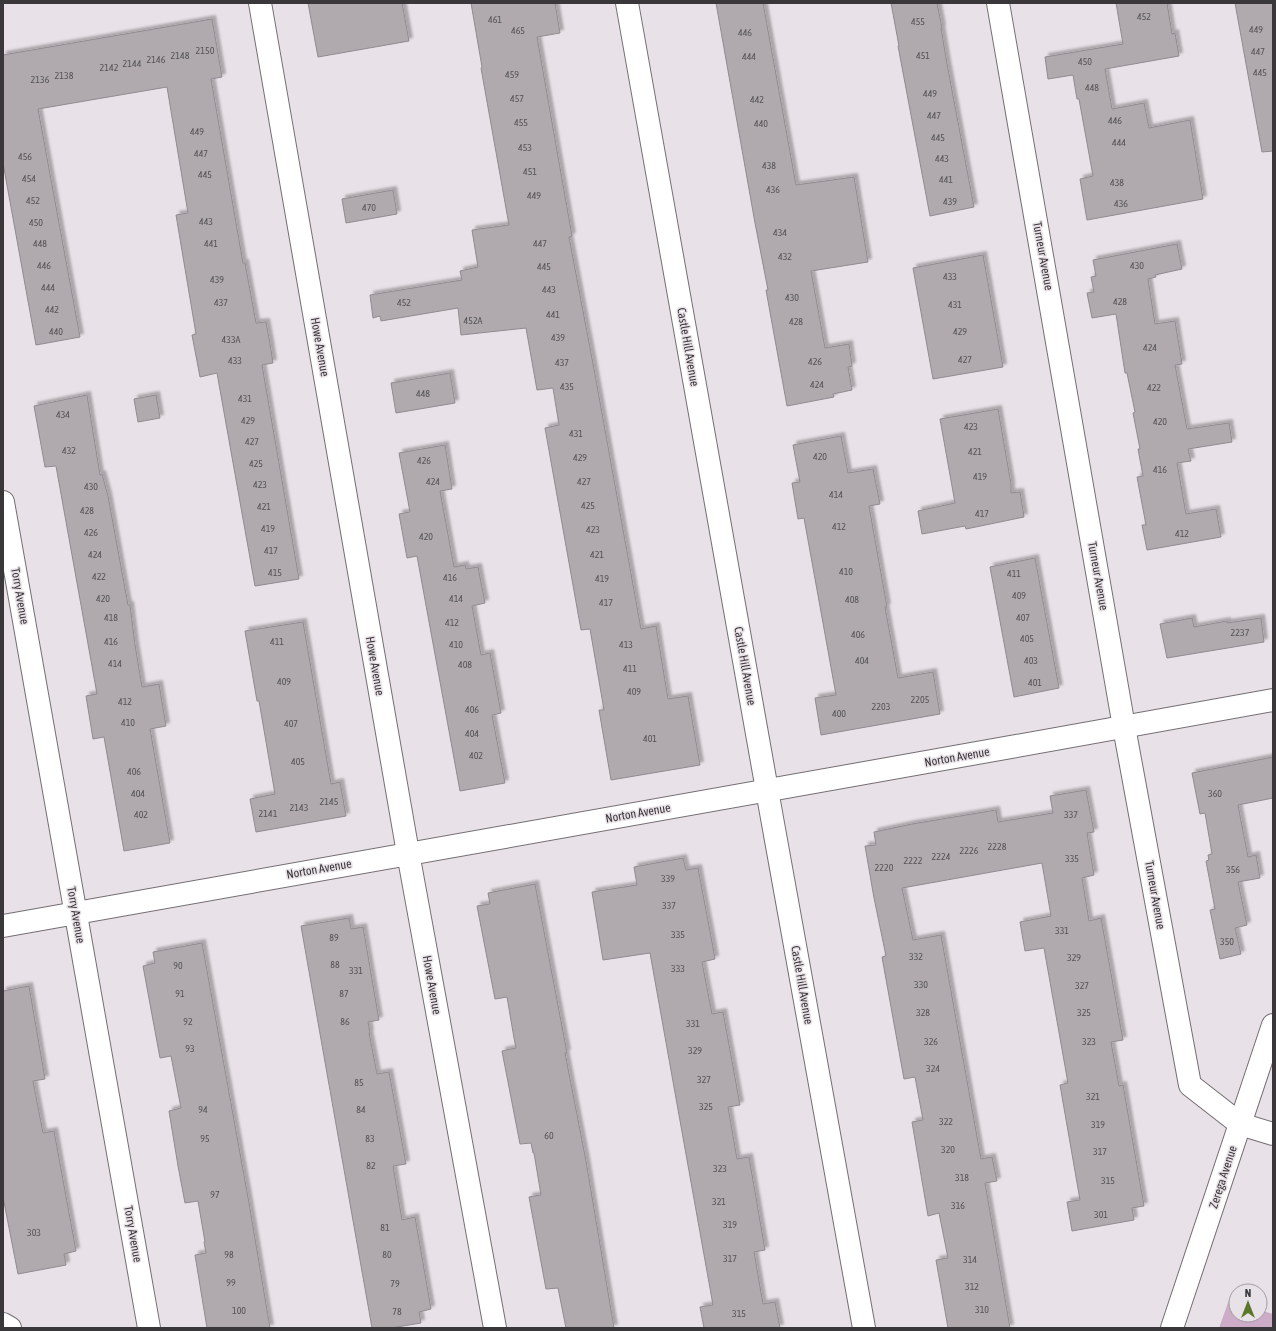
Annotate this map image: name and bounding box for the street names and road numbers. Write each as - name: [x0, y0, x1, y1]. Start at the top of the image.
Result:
- street label: Turneur Avenue: [1030, 221, 1056, 291]
- street label: Castle Hill Avenue: [674, 306, 702, 388]
- street label: Howe Avenue: [308, 316, 332, 378]
- street label: Turneur Avenue: [1085, 541, 1111, 611]
- street label: Torry Avenue: [8, 567, 32, 625]
- street label: Castle Hill Avenue: [731, 625, 759, 707]
- street label: Howe Avenue: [363, 635, 387, 697]
- street label: Norton Avenue: [923, 744, 991, 770]
- street label: Norton Avenue: [604, 800, 672, 826]
- street label: Norton Avenue: [285, 856, 353, 882]
- street label: Turneur Avenue: [1142, 860, 1168, 930]
- street label: Torry Avenue: [64, 886, 88, 944]
- street label: Castle Hill Avenue: [788, 944, 816, 1026]
- street label: Howe Avenue: [420, 954, 444, 1016]
- street label: Zerega Avenue: [1206, 1144, 1240, 1210]
- street label: Torry Avenue: [121, 1205, 145, 1263]

